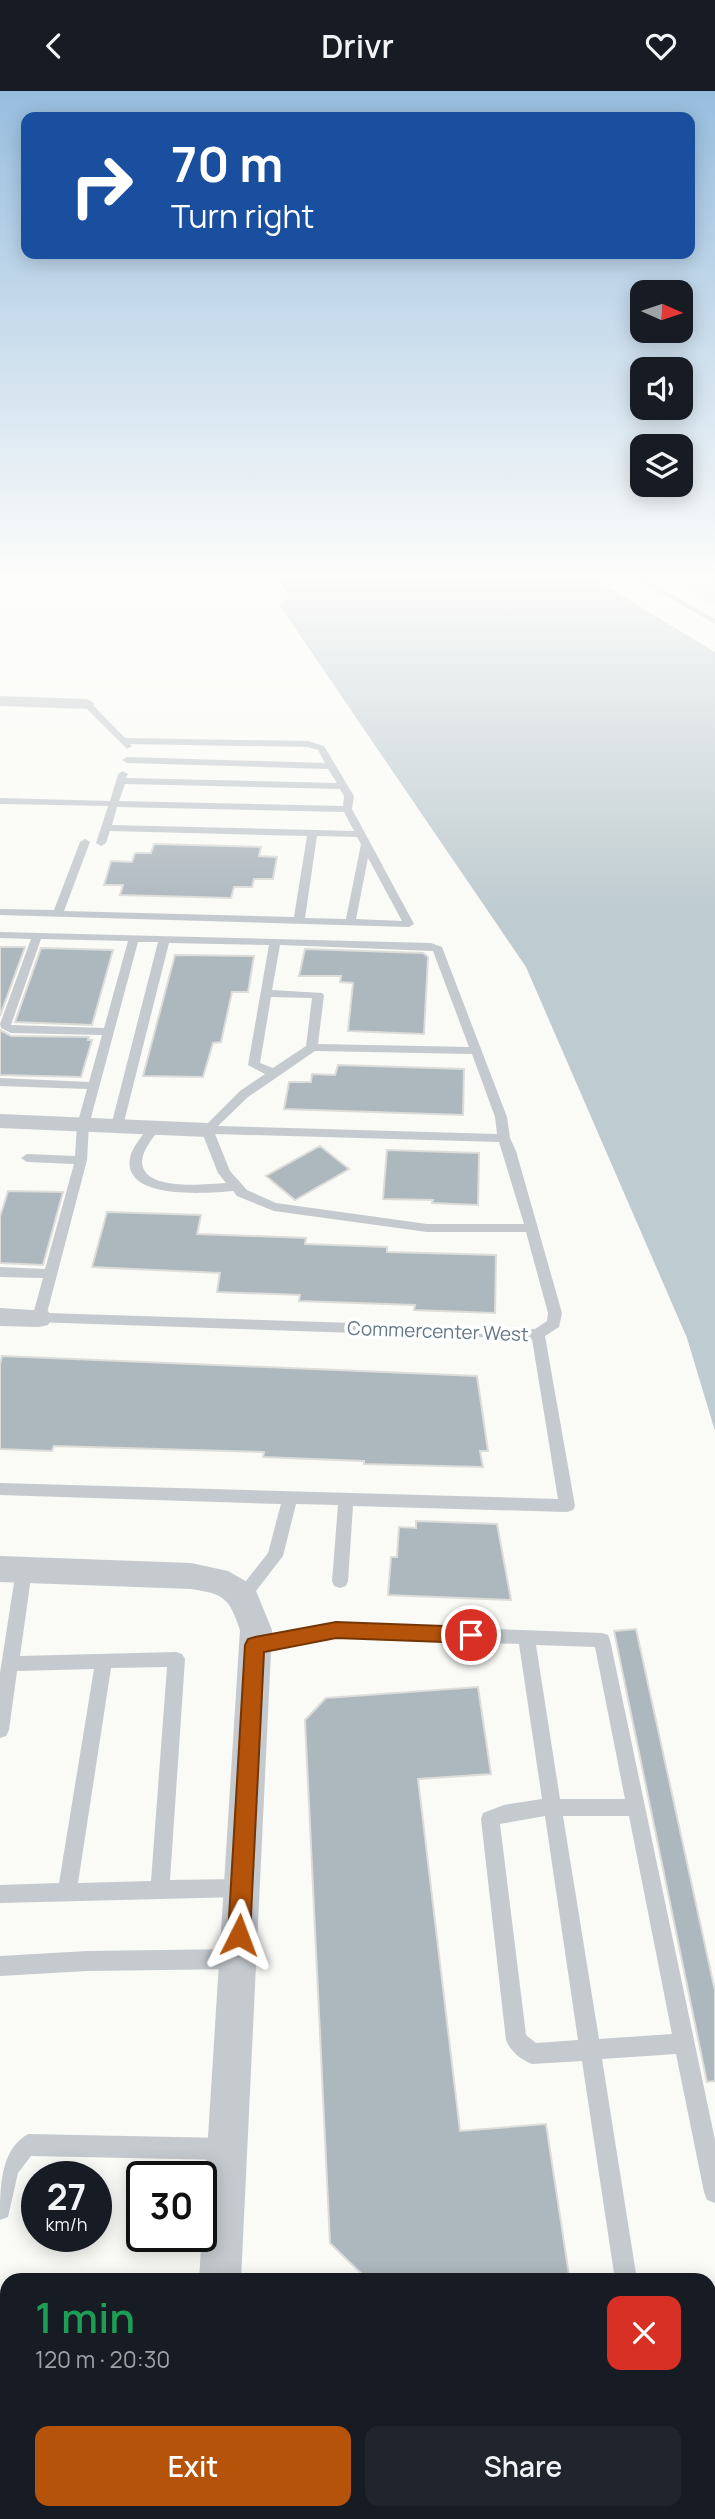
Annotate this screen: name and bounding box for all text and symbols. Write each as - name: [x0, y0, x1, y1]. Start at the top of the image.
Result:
- text: Drivr: [321, 24, 394, 68]
- icon: back: [35, 27, 73, 65]
- icon: heart: [642, 27, 680, 65]
- text: 70 m: [171, 130, 283, 197]
- icon: right: [56, 140, 147, 231]
- text: Turn right: [171, 194, 314, 238]
- north arrow: [630, 280, 693, 343]
- map controls: [630, 280, 693, 497]
- button: sound: [630, 357, 693, 420]
- button: layers: [630, 434, 693, 497]
- street label: Commercenter West: [347, 1315, 529, 1347]
- pin: [441, 1605, 501, 1665]
- icon: arrive: [452, 1616, 490, 1654]
- position arrow: [202, 1898, 276, 1972]
- speed limit sign: 30: [126, 2161, 217, 2252]
- text: 27: [47, 2173, 86, 2221]
- text: km/h: [46, 2212, 87, 2236]
- text: 1 min: [35, 2288, 135, 2346]
- button: close: [607, 2296, 681, 2370]
- text: 120 m · 20:30: [35, 2343, 170, 2375]
- button: Exit: [35, 2426, 351, 2506]
- button: Share: [365, 2426, 681, 2506]

